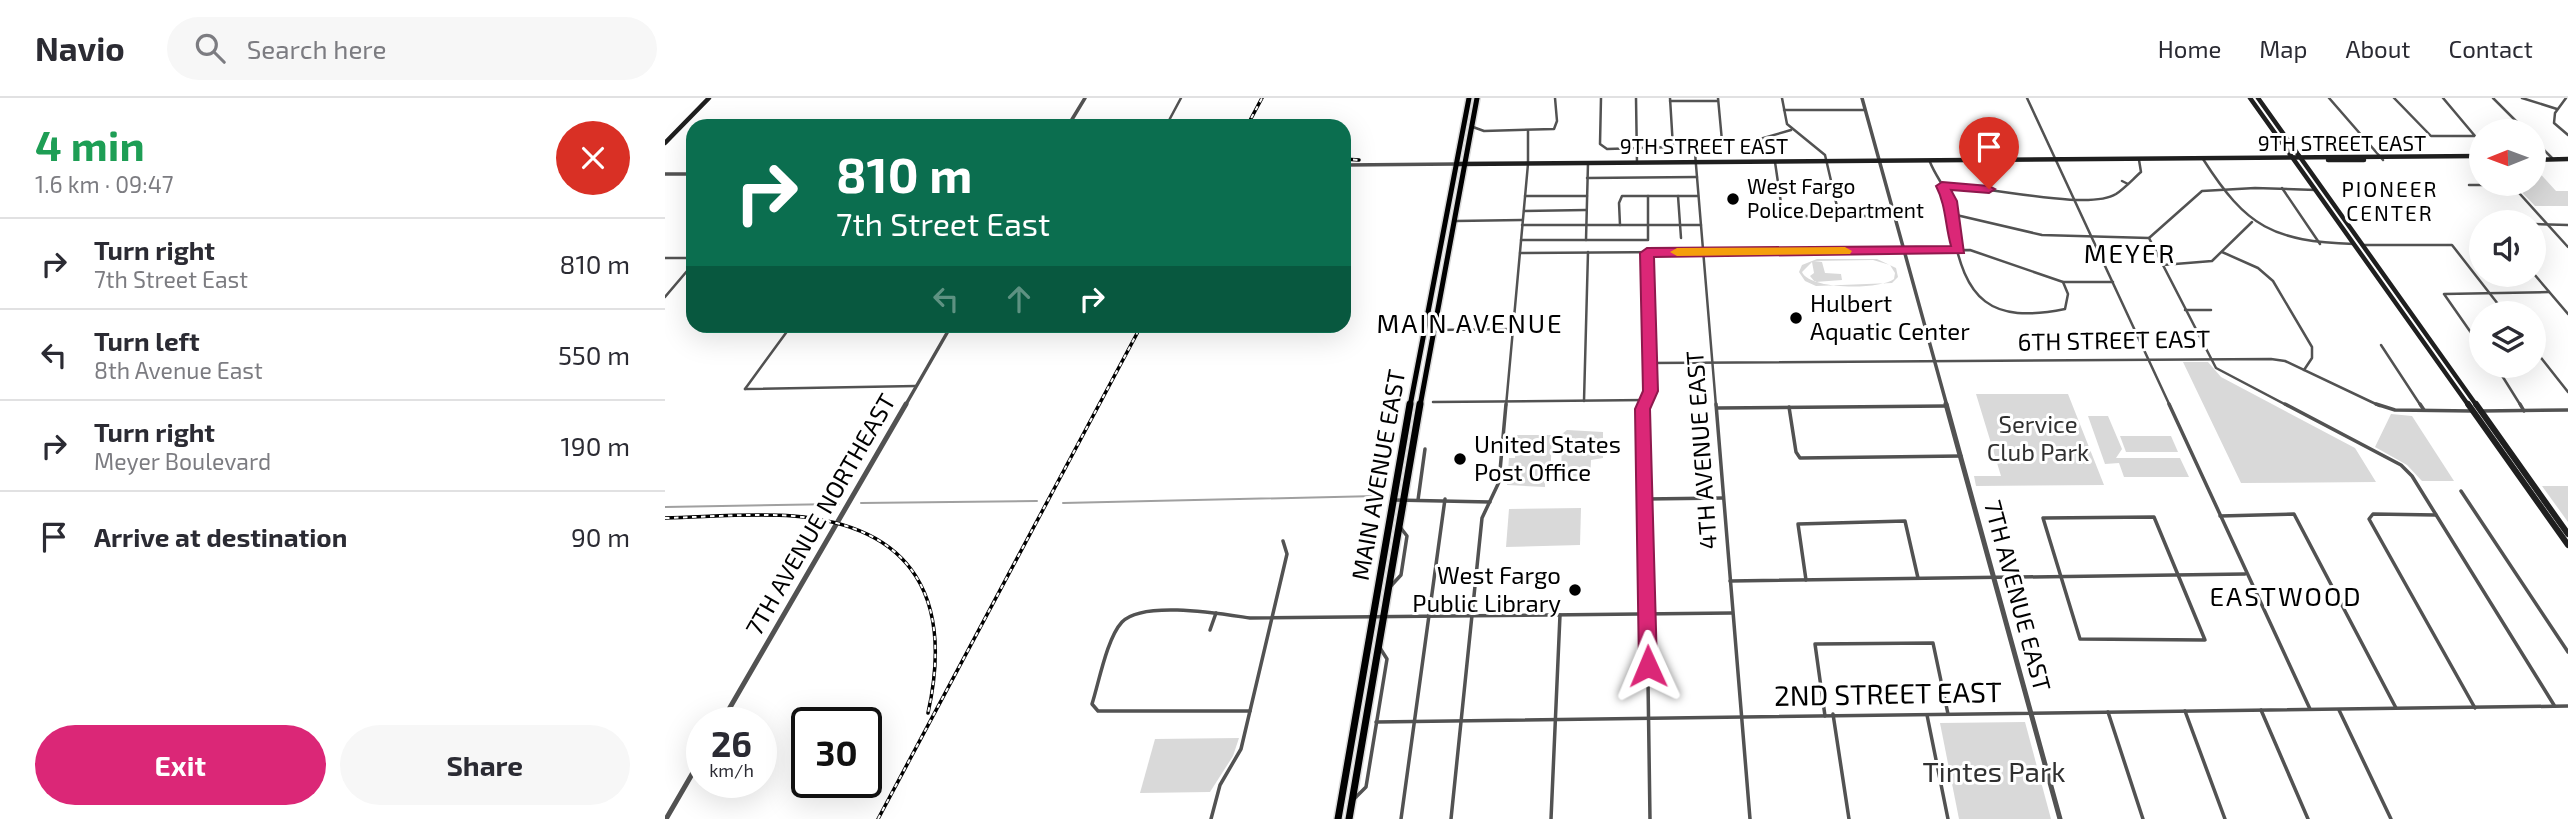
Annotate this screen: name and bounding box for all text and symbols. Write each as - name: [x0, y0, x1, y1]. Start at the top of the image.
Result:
- search box: [167, 17, 657, 80]
- text: Navio: [35, 28, 125, 68]
- icon: search: [191, 29, 229, 67]
- text: Search here: [247, 33, 386, 64]
- text: Home: [2158, 34, 2221, 63]
- text: Map: [2259, 34, 2307, 63]
- text: About: [2345, 34, 2411, 63]
- text: Contact: [2449, 34, 2533, 63]
- pin: [1959, 117, 2019, 189]
- text: 4 min: [35, 119, 145, 169]
- north arrow: [2469, 119, 2546, 196]
- map controls: [2469, 119, 2546, 378]
- button: close: [556, 121, 630, 195]
- icon: arrive: [1970, 128, 2008, 166]
- street label: 9TH STREET EAST: [2258, 130, 2426, 155]
- street label: 9TH STREET EAST: [1620, 133, 1788, 158]
- text: 810 m: [836, 144, 972, 203]
- icon: right: [721, 147, 812, 238]
- text: 1.6 km · 09:47: [35, 170, 174, 198]
- place label: West Fargo Police Department: [1747, 173, 1924, 222]
- district label: PIONEER CENTER: [2341, 176, 2439, 225]
- marker: West Fargo Police Department: [1725, 191, 1741, 207]
- text: 7th Street East: [836, 204, 1050, 242]
- button: sound: [2469, 210, 2546, 287]
- text: Turn right: [94, 234, 215, 265]
- district label: MEYER: [2084, 237, 2176, 268]
- icon: right: [35, 245, 73, 283]
- text: 810 m: [560, 248, 630, 279]
- text: 7th Street East: [94, 265, 248, 293]
- icon: left: [927, 280, 965, 318]
- icon: ahead: [1000, 280, 1038, 318]
- icon: right: [1073, 280, 1111, 318]
- place label: Hulbert Aquatic Center: [1810, 288, 1970, 345]
- button: layers: [2469, 301, 2546, 378]
- district label: MAIN AVENUE: [1376, 307, 1564, 338]
- marker: Hulbert Aquatic Center: [1788, 310, 1804, 326]
- street label: 6TH STREET EAST: [2017, 323, 2211, 356]
- text: Turn left: [94, 325, 200, 356]
- icon: left: [35, 336, 73, 374]
- text: 550 m: [558, 339, 630, 370]
- street label: 4TH AVENUE EAST: [1679, 350, 1722, 550]
- text: 8th Avenue East: [94, 356, 263, 384]
- street label: MAIN AVENUE EAST: [1345, 367, 1410, 582]
- street label: 7TH AVENUE NORTHEAST: [739, 388, 901, 640]
- park label: Service Club Park: [1987, 409, 2089, 466]
- text: Turn right: [94, 416, 215, 447]
- icon: right: [35, 427, 73, 465]
- place label: United States Post Office: [1474, 429, 1621, 486]
- text: 190 m: [561, 430, 630, 461]
- text: Meyer Boulevard: [94, 447, 271, 475]
- marker: United States Post Office: [1452, 451, 1468, 467]
- street label: 7TH AVENUE EAST: [1979, 497, 2058, 694]
- icon: arrive: [35, 518, 73, 556]
- text: Arrive at destination: [94, 521, 347, 552]
- text: 90 m: [571, 521, 630, 552]
- place label: West Fargo Public Library: [1412, 560, 1561, 617]
- district label: EASTWOOD: [2209, 580, 2363, 611]
- marker: West Fargo Public Library: [1567, 582, 1583, 598]
- position arrow: [1611, 629, 1685, 703]
- street label: 2ND STREET EAST: [1774, 674, 2002, 712]
- speed limit sign: 30: [791, 707, 882, 798]
- text: 26: [711, 722, 752, 764]
- button: Exit: [35, 725, 326, 805]
- button: Share: [340, 725, 630, 805]
- park label: Tintes Park: [1923, 754, 2065, 788]
- text: km/h: [709, 759, 754, 781]

